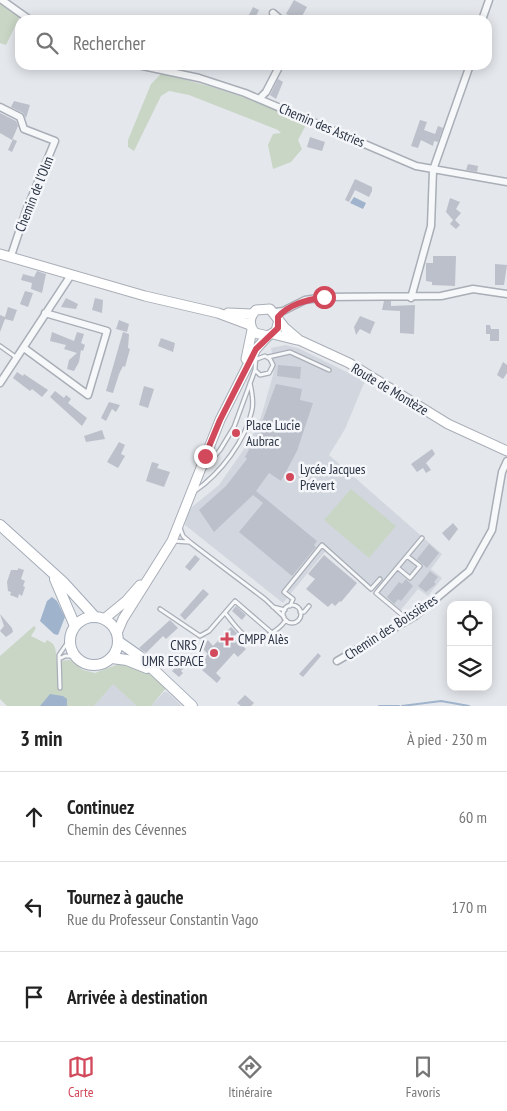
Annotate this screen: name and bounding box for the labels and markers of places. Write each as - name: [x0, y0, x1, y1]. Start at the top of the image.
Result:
- place label: Place Lucie Aubrac: [246, 416, 300, 450]
- marker: Place Lucie Aubrac: [230, 427, 242, 439]
- place label: Lycée Jacques Prévert: [300, 460, 366, 494]
- marker: Lycée Jacques Prévert: [284, 471, 296, 483]
- place label: CMPP Alès: [238, 630, 289, 648]
- marker: CMPP Alès: [220, 632, 234, 646]
- place label: CNRS / UMR ESPACE: [142, 636, 205, 670]
- marker: CNRS / UMR ESPACE: [208, 647, 220, 659]

